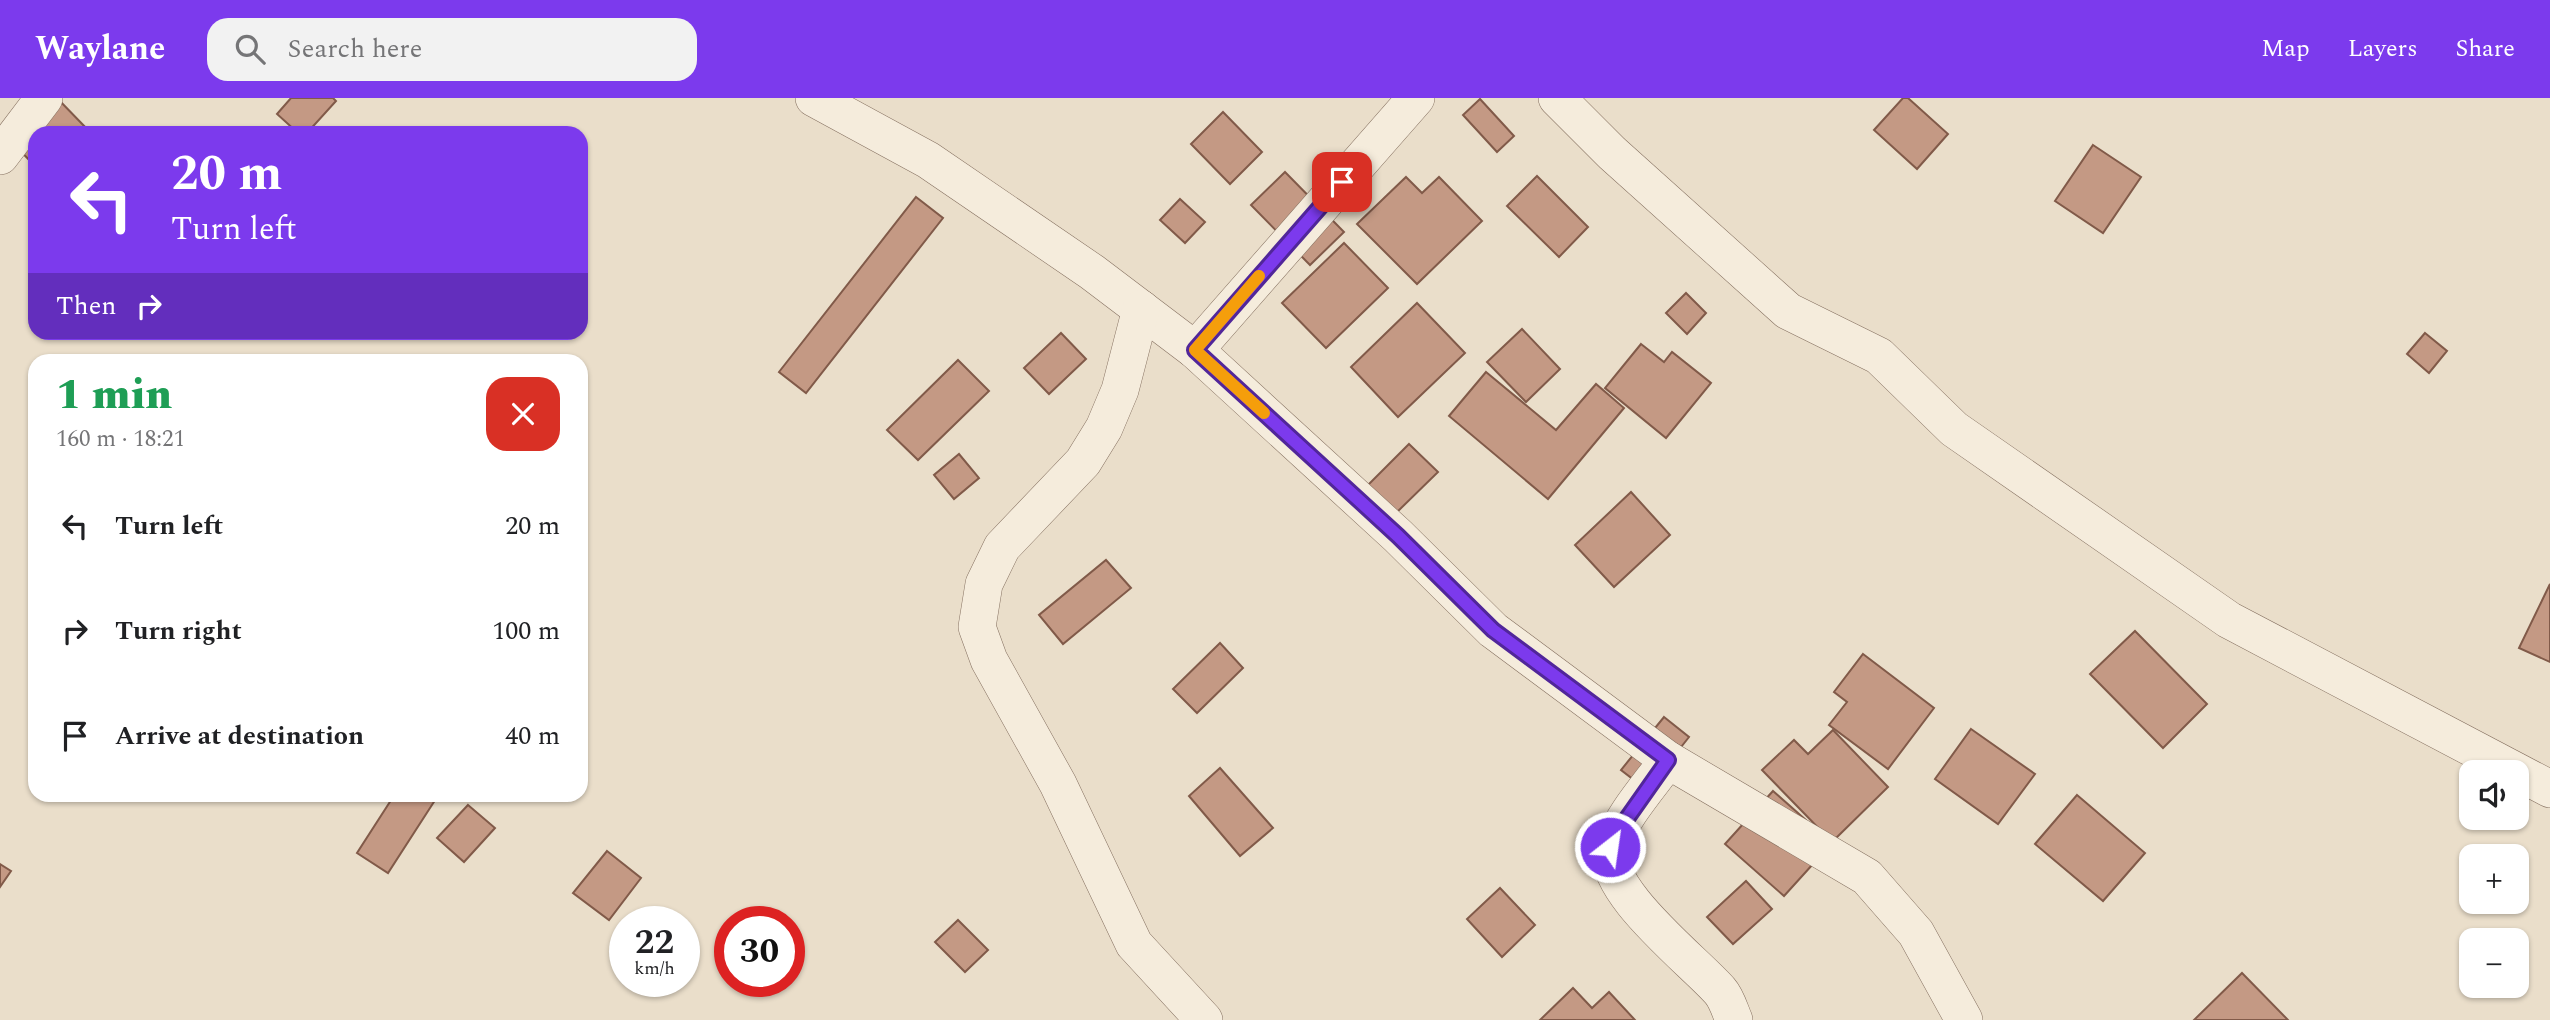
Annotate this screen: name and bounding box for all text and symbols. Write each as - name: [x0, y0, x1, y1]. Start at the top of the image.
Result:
- search box: [207, 18, 697, 81]
- text: Waylane: [35, 24, 165, 74]
- text: Search here: [287, 29, 422, 69]
- icon: search: [231, 30, 269, 68]
- text: Map: [2261, 31, 2310, 67]
- text: Layers: [2348, 31, 2418, 67]
- text: Share: [2456, 31, 2515, 67]
- text: 20 m: [171, 137, 282, 212]
- pin: [1312, 152, 1372, 212]
- icon: left: [56, 154, 147, 245]
- icon: arrive: [1323, 163, 1361, 201]
- text: Turn left: [171, 205, 297, 254]
- text: Then: [56, 286, 116, 326]
- icon: right: [130, 287, 168, 325]
- text: 1 min: [56, 364, 172, 427]
- button: close: [486, 377, 560, 451]
- text: 160 m · 18:21: [56, 422, 185, 457]
- text: Turn left: [115, 506, 223, 546]
- text: 20 m: [505, 506, 560, 546]
- icon: left: [56, 507, 94, 545]
- text: Turn right: [115, 611, 242, 651]
- text: 100 m: [492, 611, 560, 651]
- icon: right: [56, 612, 94, 650]
- text: Arrive at destination: [115, 716, 364, 756]
- text: 40 m: [505, 716, 560, 756]
- icon: arrive: [56, 717, 94, 755]
- map controls: [2459, 760, 2529, 998]
- button: sound: [2459, 760, 2529, 830]
- position arrow: [1573, 810, 1647, 884]
- button: +: [2459, 844, 2529, 914]
- speed limit sign: 30: [714, 906, 805, 997]
- text: 22: [635, 916, 674, 969]
- button: −: [2459, 928, 2529, 998]
- text: km/h: [634, 955, 675, 982]

